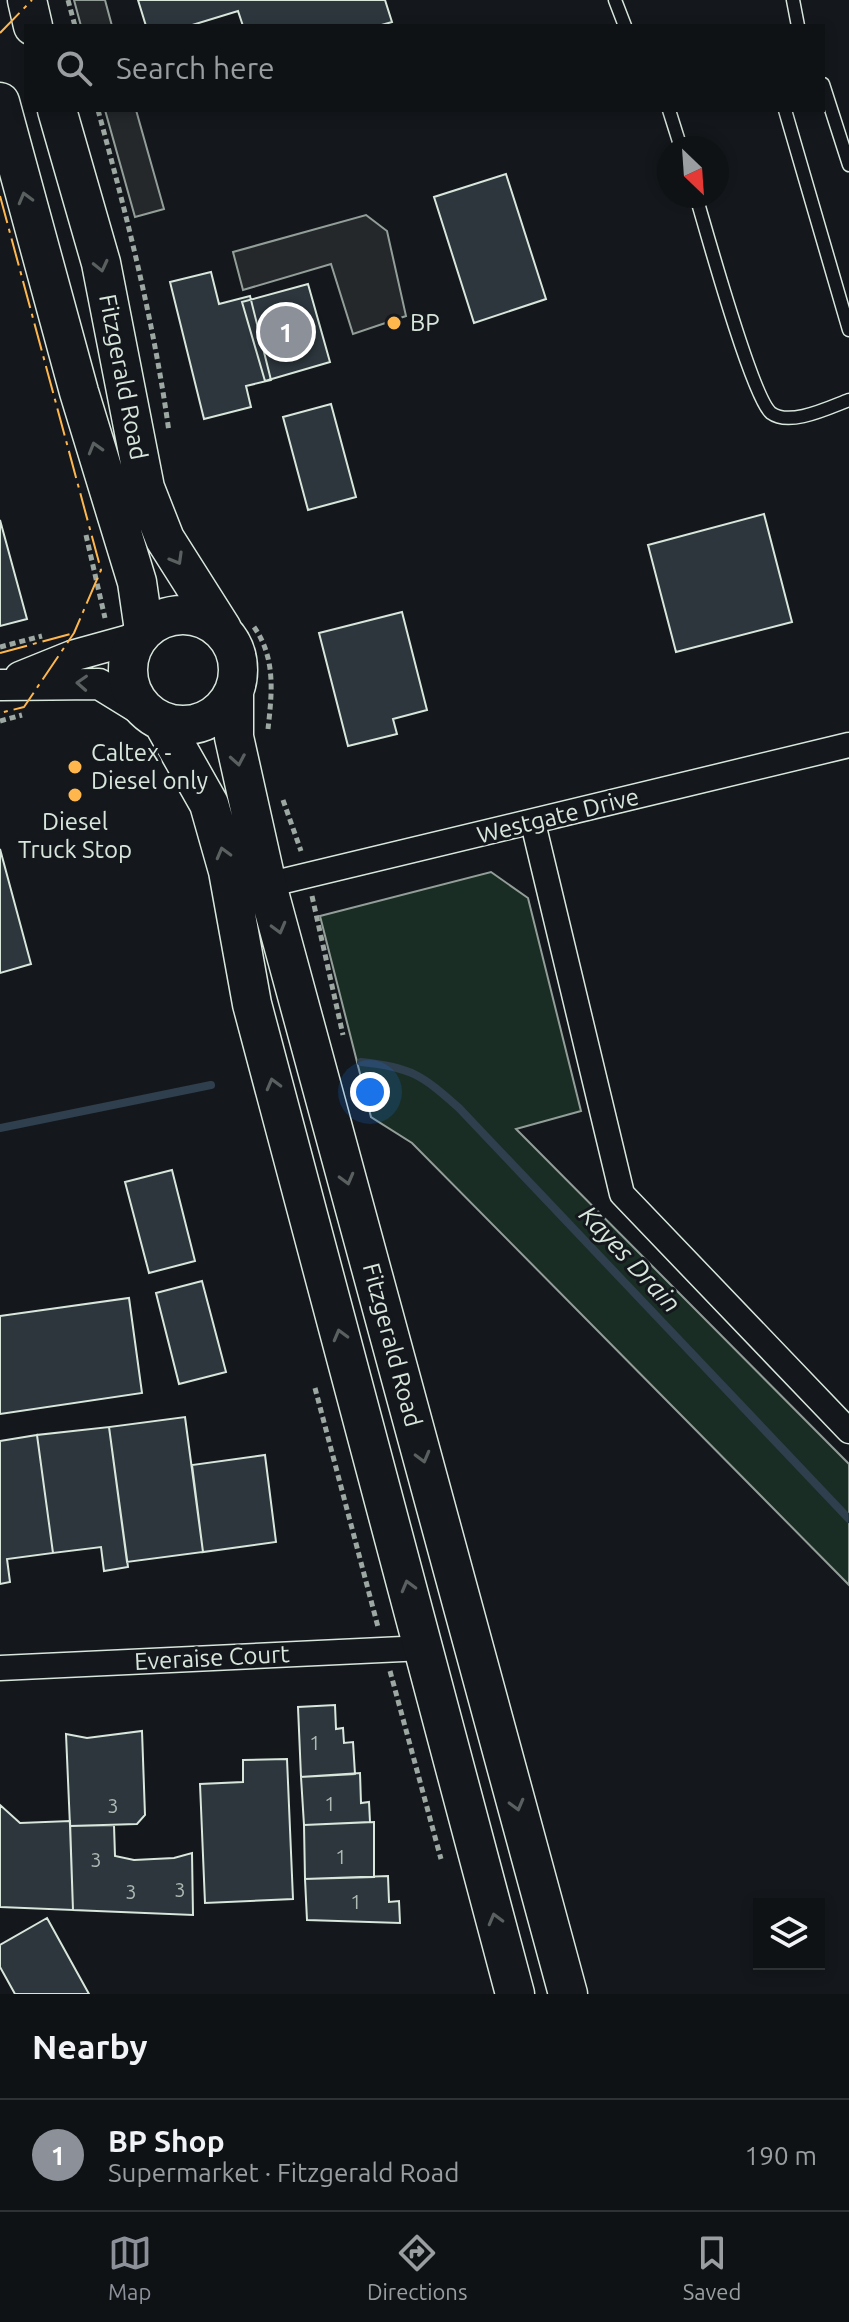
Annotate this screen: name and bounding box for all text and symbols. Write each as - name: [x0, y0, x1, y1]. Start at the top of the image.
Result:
- search box: [24, 24, 825, 112]
- icon: search: [52, 46, 96, 90]
- text: Search here: [116, 51, 275, 85]
- north arrow: [657, 136, 729, 208]
- one-way arrow: [18, 191, 35, 205]
- one-way arrow: [92, 259, 109, 272]
- street label: Fitzgerald Road: [94, 292, 153, 462]
- pin: 1: [260, 302, 312, 362]
- place label: BP: [410, 309, 440, 336]
- marker: BP: [385, 314, 403, 332]
- one-way arrow: [88, 441, 104, 455]
- one-way arrow: [167, 550, 183, 565]
- one-way arrow: [75, 675, 88, 692]
- place label: Caltex - Diesel only: [91, 739, 208, 794]
- one-way arrow: [229, 753, 246, 767]
- marker: Caltex - Diesel only: [66, 758, 84, 776]
- street label: Westgate Drive: [474, 782, 642, 849]
- marker: Diesel Truck Stop: [66, 786, 84, 804]
- place label: Diesel Truck Stop: [18, 808, 132, 863]
- one-way arrow: [215, 846, 232, 860]
- one-way arrow: [270, 921, 286, 935]
- your location: [350, 1072, 390, 1112]
- one-way arrow: [266, 1077, 282, 1091]
- one-way arrow: [338, 1172, 355, 1186]
- water label: Kayes Drain: [574, 1200, 687, 1318]
- street label: Fitzgerald Road: [358, 1260, 427, 1430]
- one-way arrow: [333, 1328, 350, 1342]
- one-way arrow: [414, 1449, 430, 1463]
- one-way arrow: [400, 1579, 417, 1593]
- street label: Everaise Court: [134, 1640, 291, 1675]
- house number: 1: [309, 1731, 321, 1754]
- house number: 1: [324, 1792, 336, 1815]
- house number: 3: [107, 1794, 119, 1817]
- one-way arrow: [508, 1797, 525, 1811]
- house number: 1: [335, 1845, 347, 1868]
- house number: 3: [90, 1848, 102, 1871]
- house number: 3: [174, 1878, 186, 1901]
- house number: 3: [125, 1880, 137, 1903]
- house number: 1: [350, 1890, 362, 1913]
- map controls: [753, 1898, 825, 1970]
- button: layers: [753, 1898, 825, 1970]
- one-way arrow: [487, 1912, 504, 1926]
- text: Nearby: [32, 2027, 147, 2065]
- text: BP Shop: [108, 2124, 225, 2158]
- text: 1: [51, 2141, 65, 2170]
- text: 190 m: [745, 2141, 817, 2170]
- text: Supermarket · Fitzgerald Road: [108, 2158, 459, 2187]
- tab: Map: [108, 2231, 152, 2304]
- tab: Directions: [367, 2231, 467, 2304]
- tab: Saved: [683, 2231, 741, 2304]

